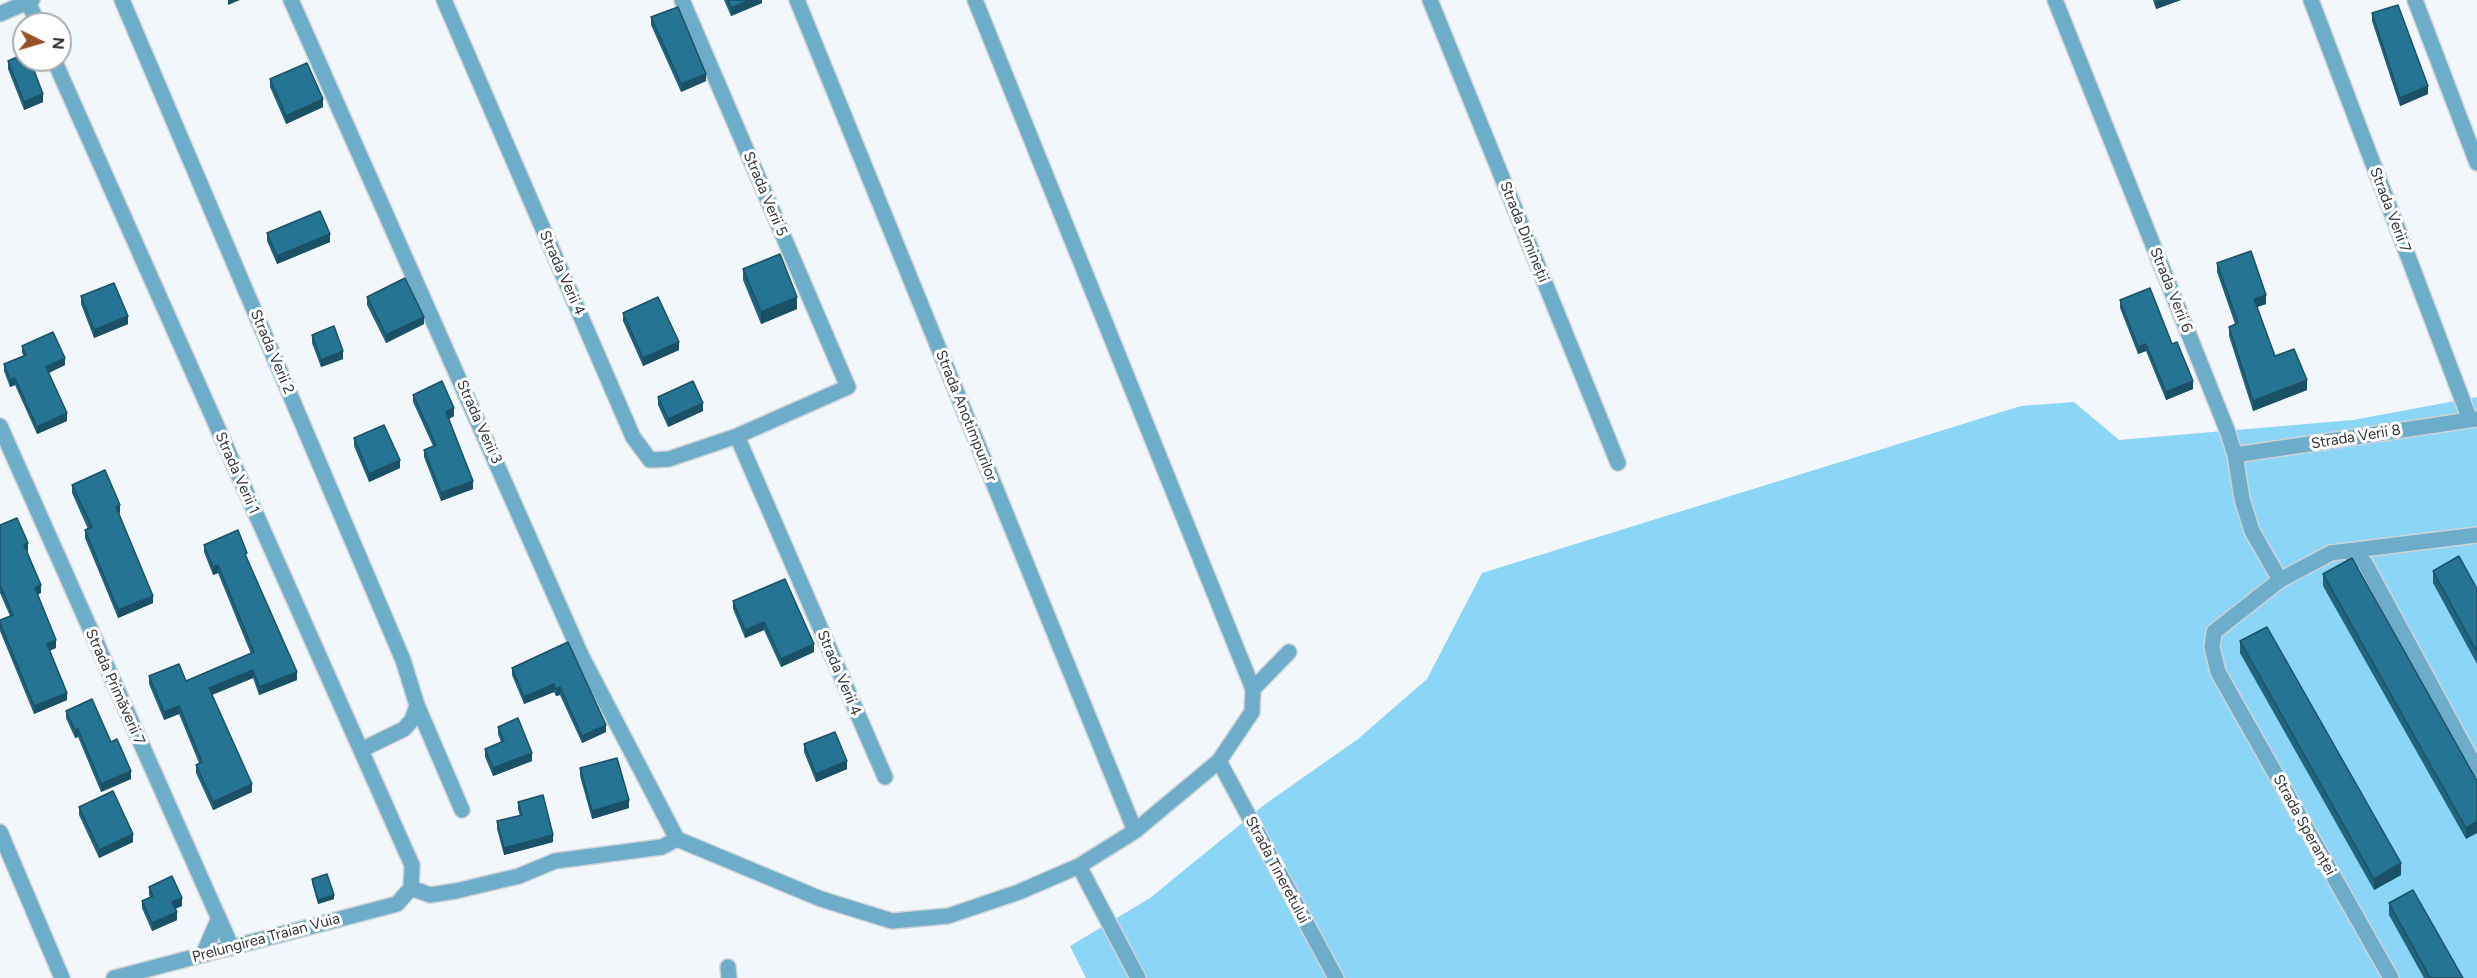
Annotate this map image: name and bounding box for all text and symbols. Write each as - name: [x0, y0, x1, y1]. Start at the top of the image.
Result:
- north arrow: [12, 12, 72, 72]
- text: N: [48, 36, 68, 50]
- street label: Strada Verii 5: [739, 149, 791, 239]
- street label: Strada Verii 7: [2366, 165, 2414, 255]
- street label: Strada Dimineții: [1496, 179, 1552, 285]
- street label: Strada Verii 4: [535, 228, 589, 318]
- street label: Strada Verii 6: [2146, 245, 2196, 335]
- street label: Strada Verii 2: [246, 307, 298, 397]
- street label: Strada Anotimpurilor: [931, 348, 1001, 484]
- street label: Strada Verii 3: [453, 377, 505, 467]
- street label: Strada Verii 8: [2310, 421, 2402, 453]
- street label: Strada Verii 1: [211, 429, 263, 517]
- street label: Strada Primăverii 7: [81, 626, 149, 748]
- street label: Strada Verii 4: [813, 628, 865, 718]
- street label: Strada Speranței: [2269, 771, 2339, 879]
- street label: Strada Tineretului: [1241, 813, 1313, 927]
- street label: Prelungirea Traian Vuia: [190, 910, 342, 966]

